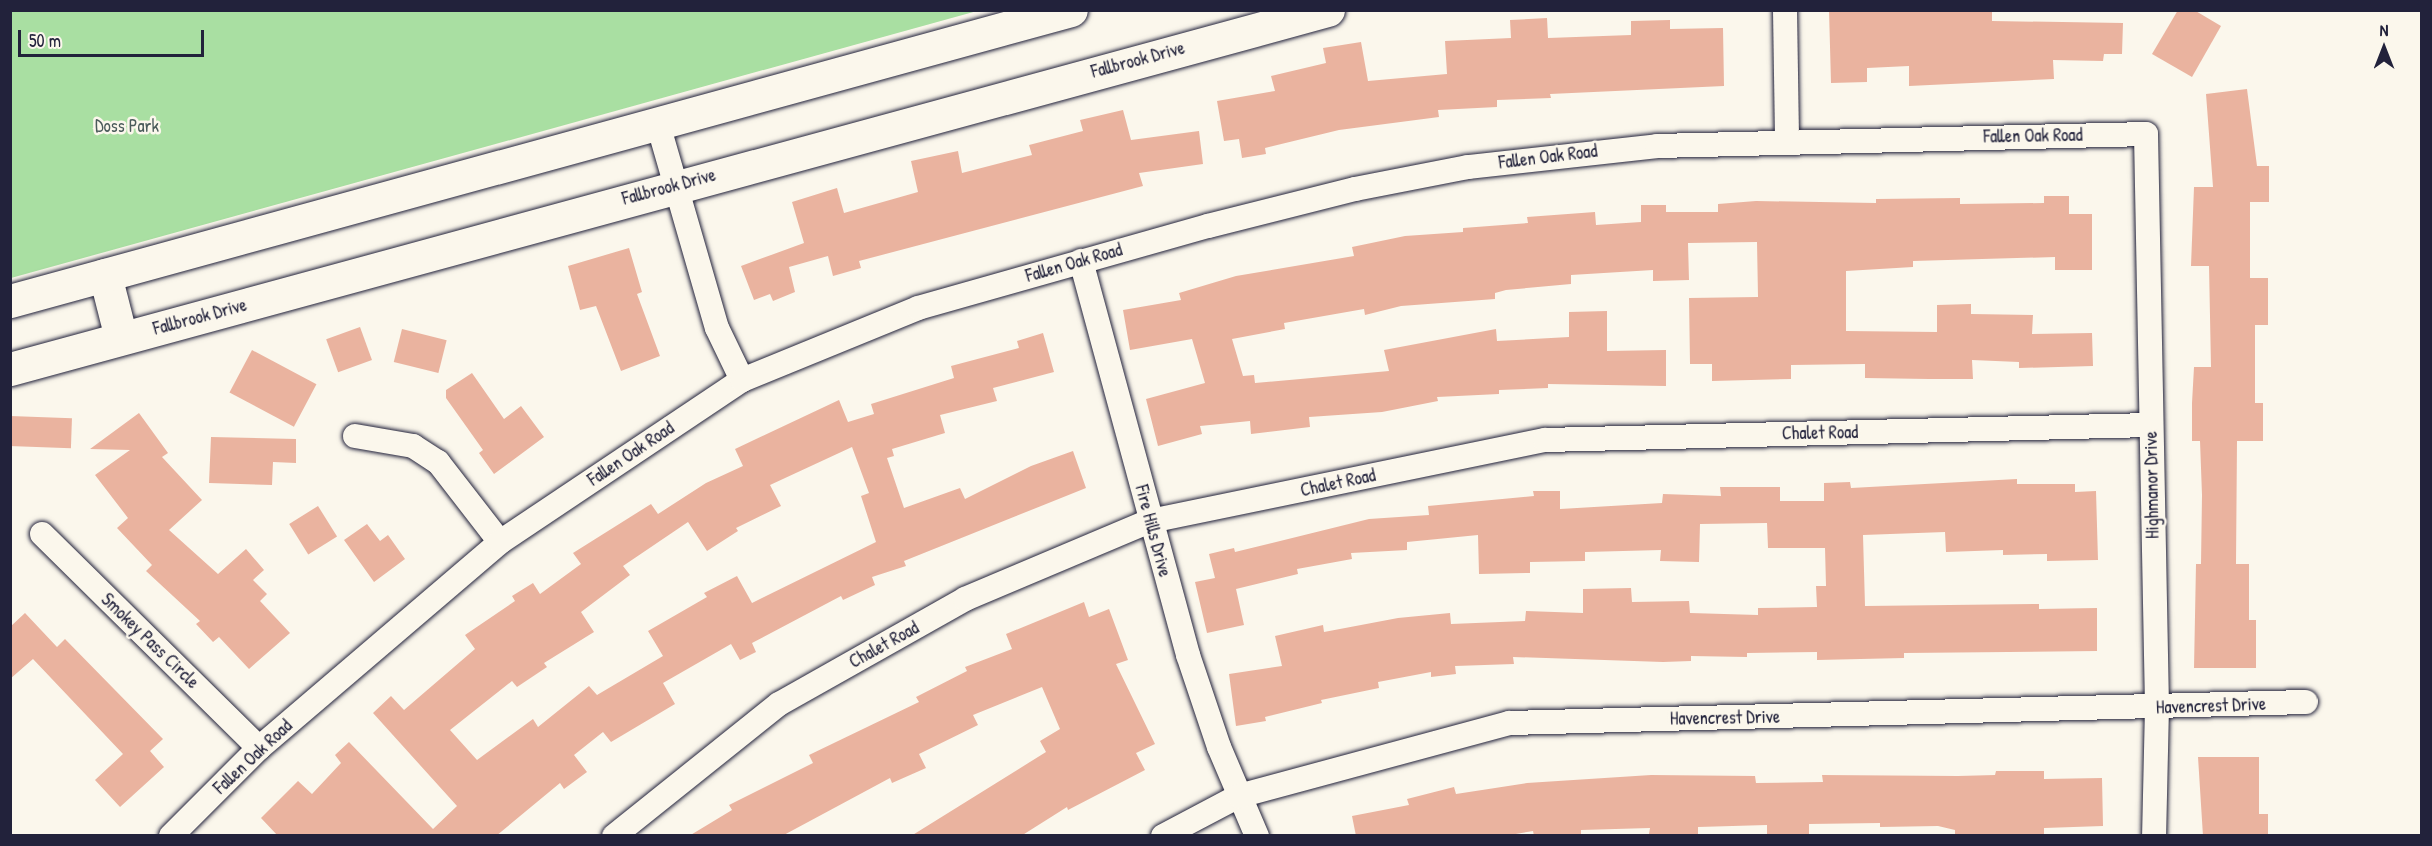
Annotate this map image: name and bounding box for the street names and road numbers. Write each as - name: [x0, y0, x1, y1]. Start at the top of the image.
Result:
- street label: Fallbrook Drive: [1089, 37, 1187, 83]
- street label: Fallen Oak Road: [1983, 124, 2083, 148]
- street label: Fallen Oak Road: [1497, 140, 1599, 174]
- street label: Fallbrook Drive: [620, 164, 718, 210]
- street label: Fallen Oak Road: [1023, 239, 1125, 287]
- street label: Fallbrook Drive: [151, 294, 249, 340]
- street label: Fallen Oak Road: [584, 417, 678, 491]
- street label: Chalet Road: [1782, 422, 1858, 444]
- street label: Highmanor Drive: [2140, 431, 2164, 539]
- street label: Chalet Road: [1298, 465, 1378, 501]
- street label: Fire Hills Drive: [1130, 483, 1176, 579]
- street label: Smokey Pass Circle: [97, 589, 203, 693]
- street label: Chalet Road: [845, 617, 923, 673]
- street label: Havencrest Drive: [2156, 693, 2266, 719]
- street label: Havencrest Drive: [1670, 706, 1780, 730]
- street label: Fallen Oak Road: [209, 715, 297, 799]

